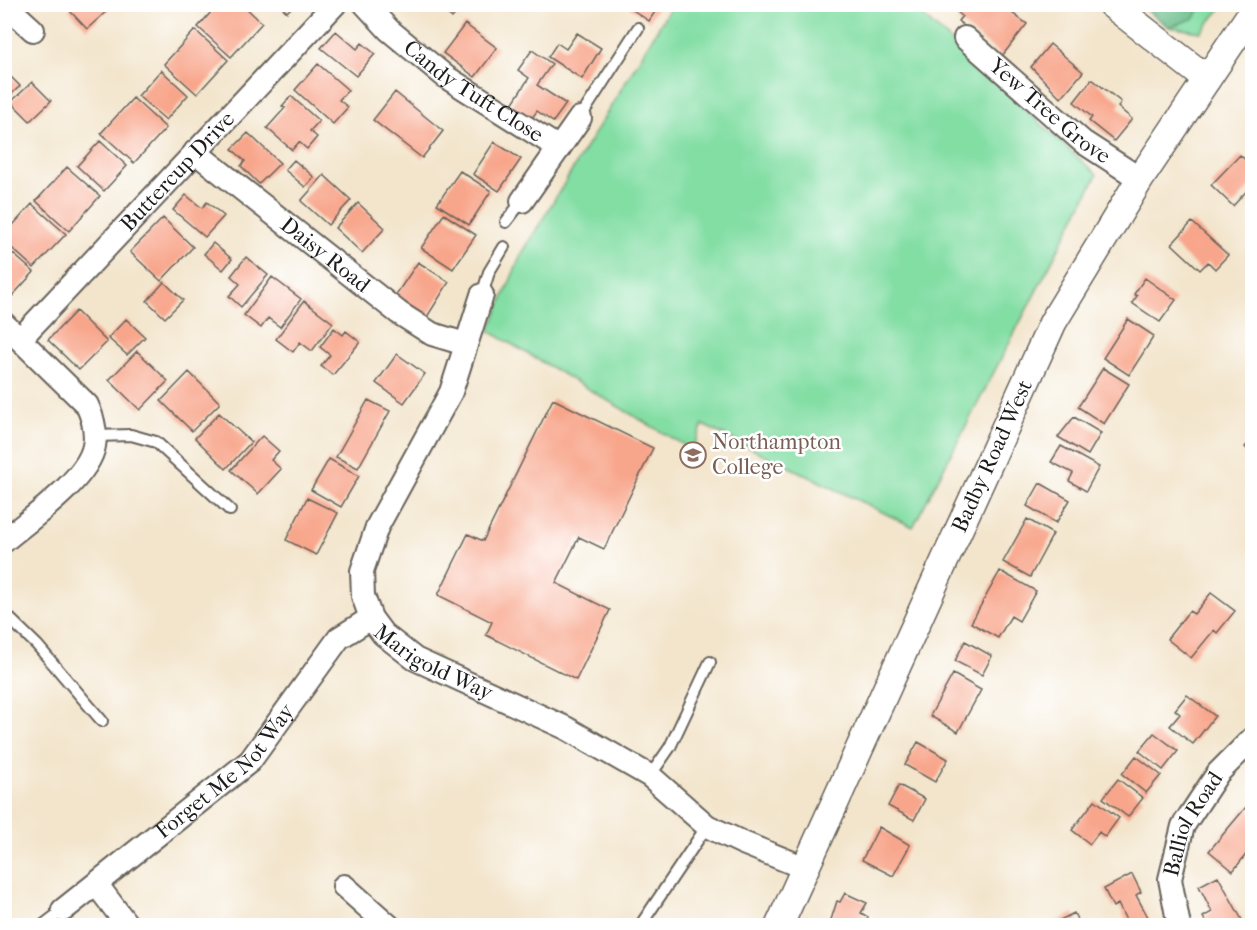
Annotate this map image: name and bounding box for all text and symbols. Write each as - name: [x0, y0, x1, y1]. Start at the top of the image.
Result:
- street label: Candy Tuft Close: [398, 35, 548, 148]
- street label: Yew Tree Grove: [983, 52, 1115, 169]
- street label: Buttercup Drive: [115, 106, 240, 237]
- street label: Daisy Road: [275, 212, 376, 299]
- street label: Badby Road West: [946, 376, 1038, 536]
- place label: Northampton College: [712, 429, 841, 480]
- school or university icon: Northampton College: [678, 440, 708, 470]
- street label: Marigold Way: [368, 619, 498, 706]
- street label: Forget Me Not Way: [150, 698, 301, 844]
- street label: Balliol Road: [1158, 766, 1229, 879]

